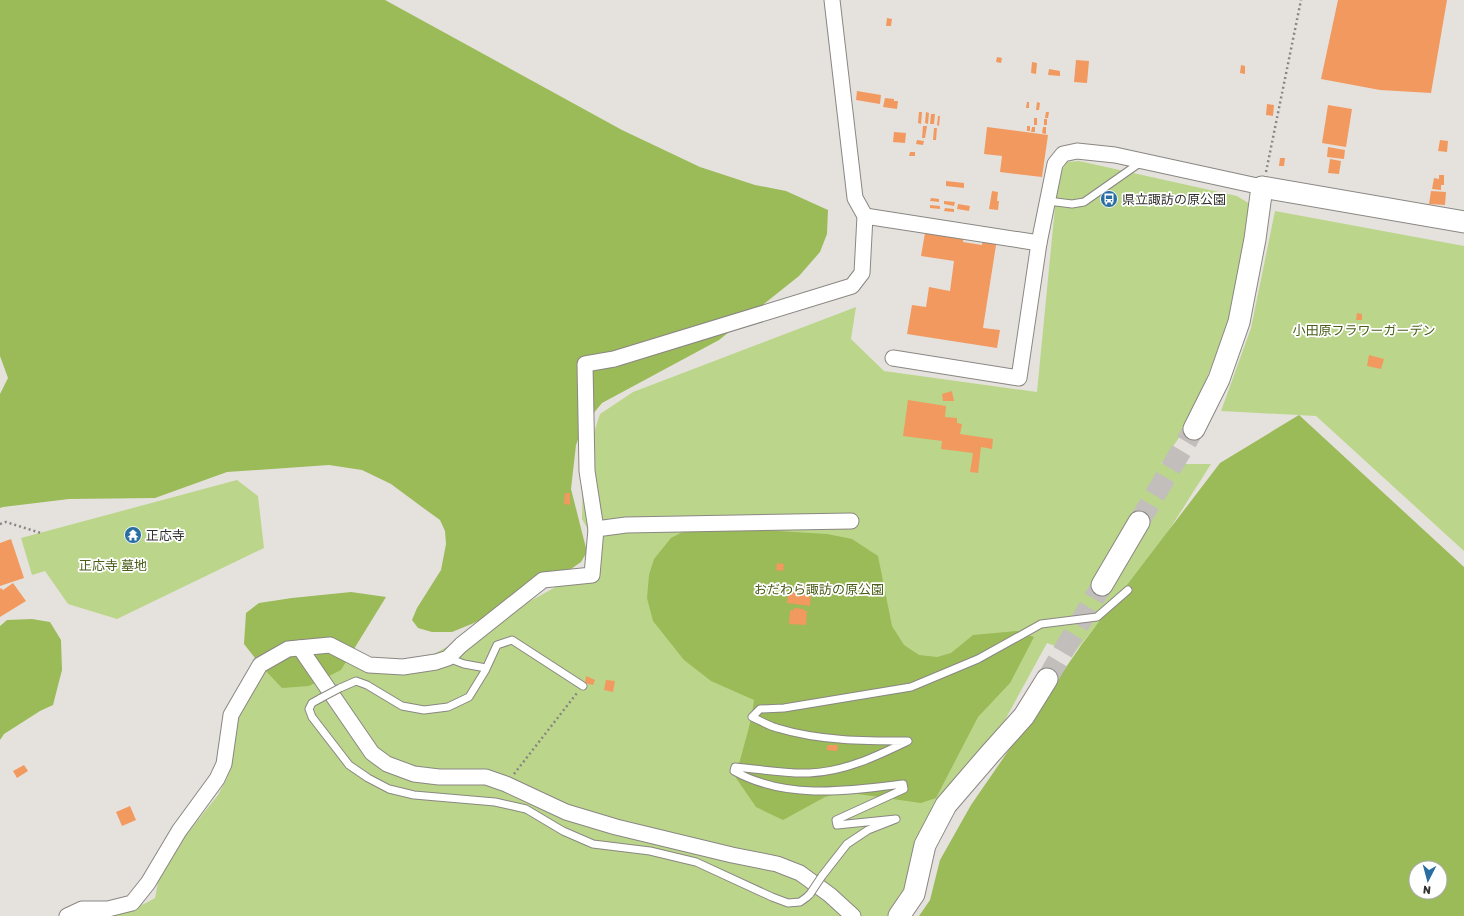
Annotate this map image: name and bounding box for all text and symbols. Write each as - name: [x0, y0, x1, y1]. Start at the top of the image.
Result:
- bus stop icon: 県立諏訪の原公園: [1099, 189, 1119, 209]
- place label: 県立諏訪の原公園: [1122, 192, 1226, 207]
- park label: 小田原フラワーガーデン: [1292, 323, 1436, 338]
- temple icon: 正応寺: [123, 525, 143, 545]
- place label: 正応寺: [146, 528, 185, 543]
- park label: 正応寺 墓地: [79, 558, 147, 573]
- park label: おだわら諏訪の原公園: [754, 582, 884, 597]
- north arrow: [1408, 860, 1448, 900]
- text: N: [1422, 883, 1432, 896]

